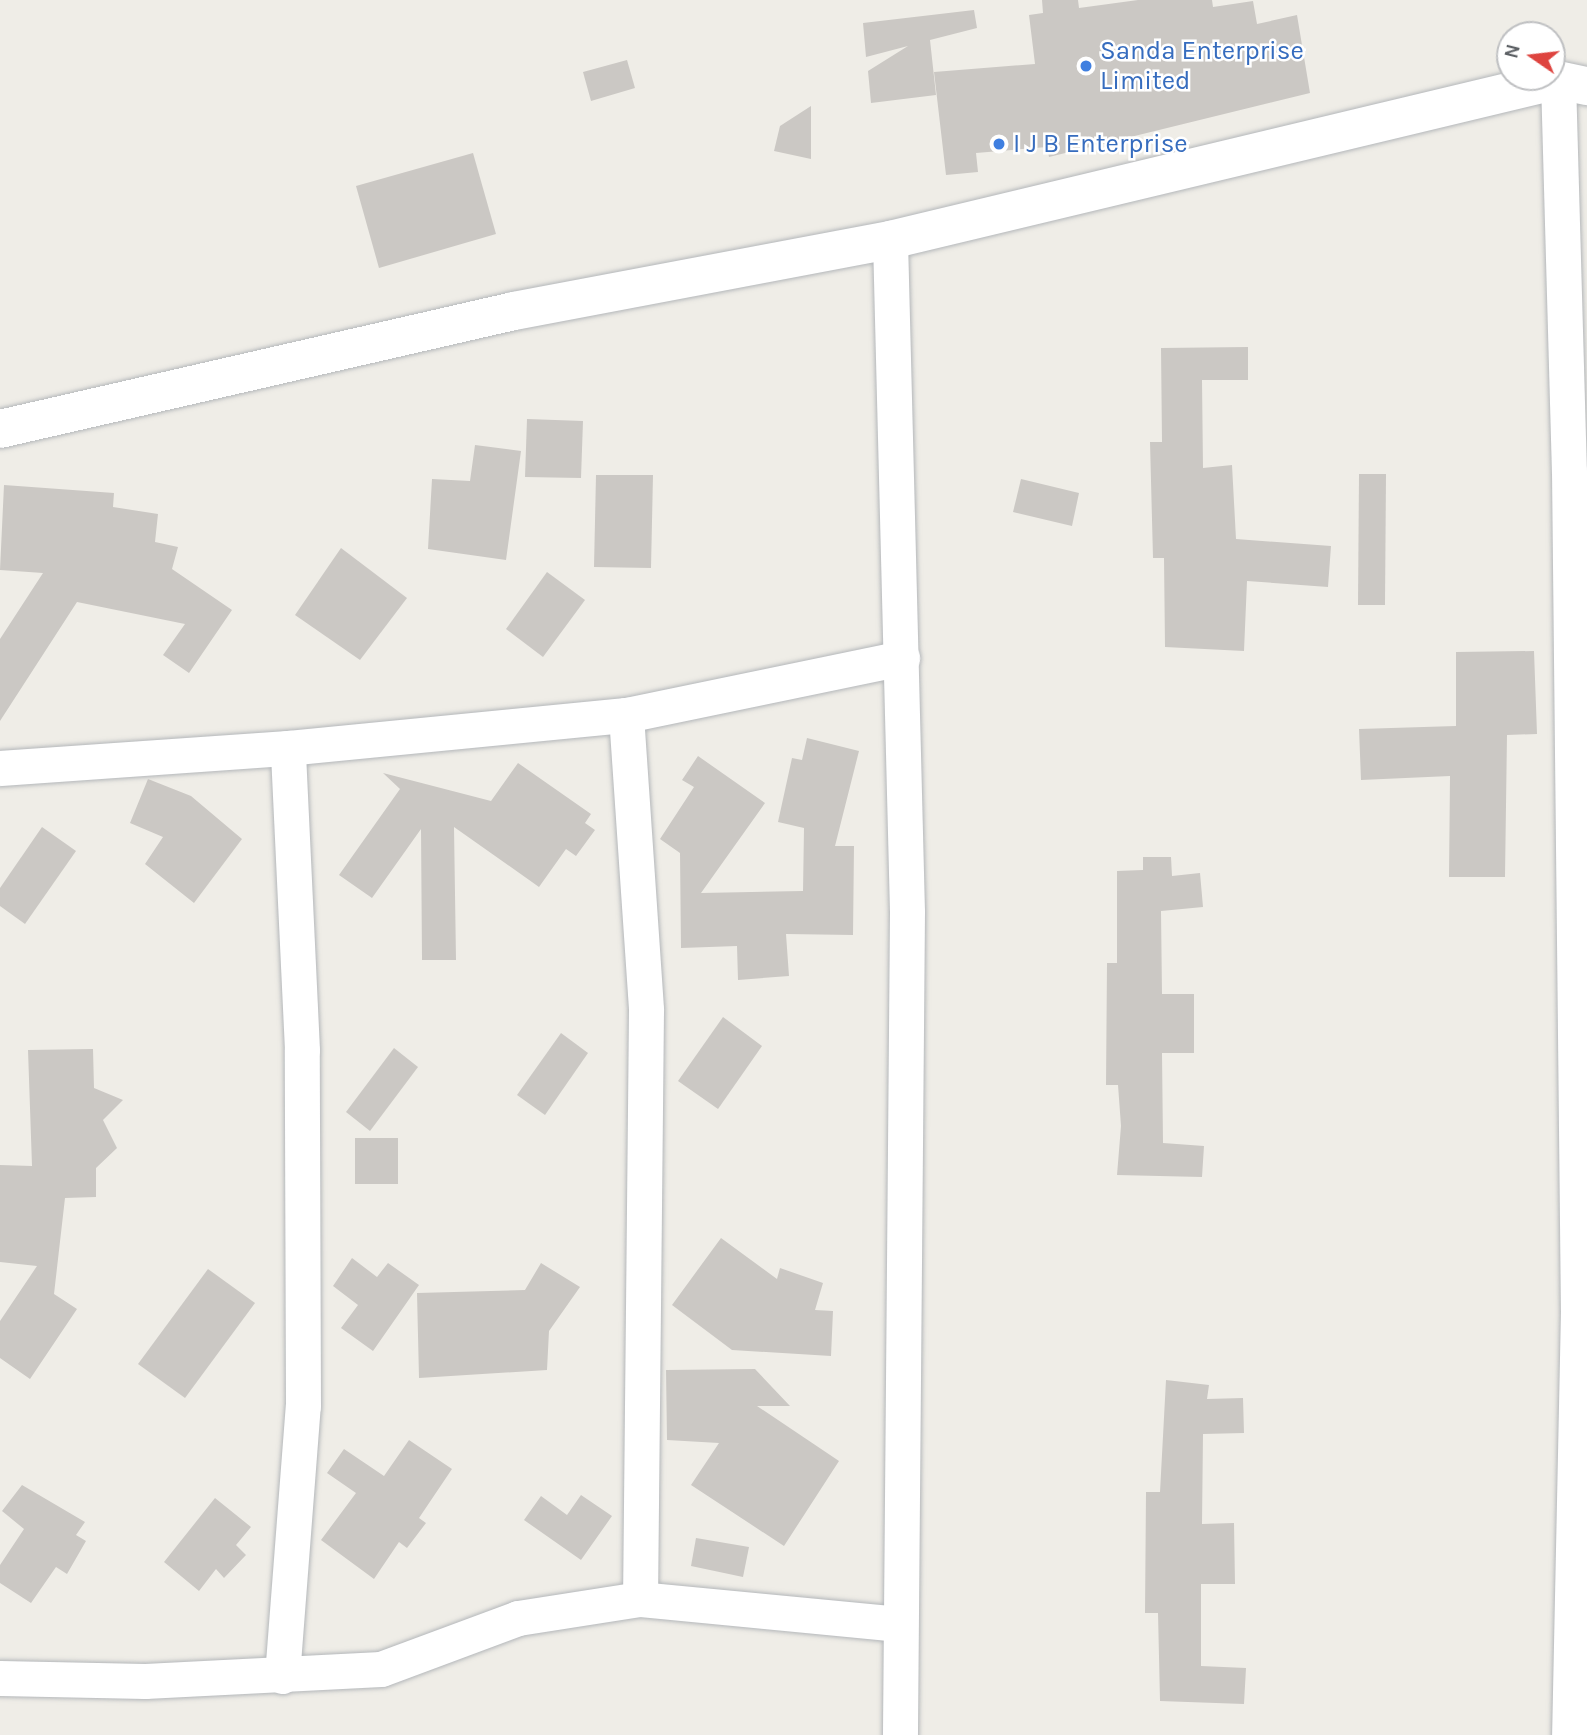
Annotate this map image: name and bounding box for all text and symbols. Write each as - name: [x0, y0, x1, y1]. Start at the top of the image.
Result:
- north arrow: [1496, 21, 1566, 91]
- place label: Sanda Enterprise Limited: [1100, 35, 1304, 96]
- text: N: [1500, 42, 1525, 61]
- marker: Sanda Enterprise Limited: [1078, 58, 1094, 74]
- place label: I J B Enterprise: [1013, 128, 1188, 160]
- marker: I J B Enterprise: [991, 136, 1007, 152]

